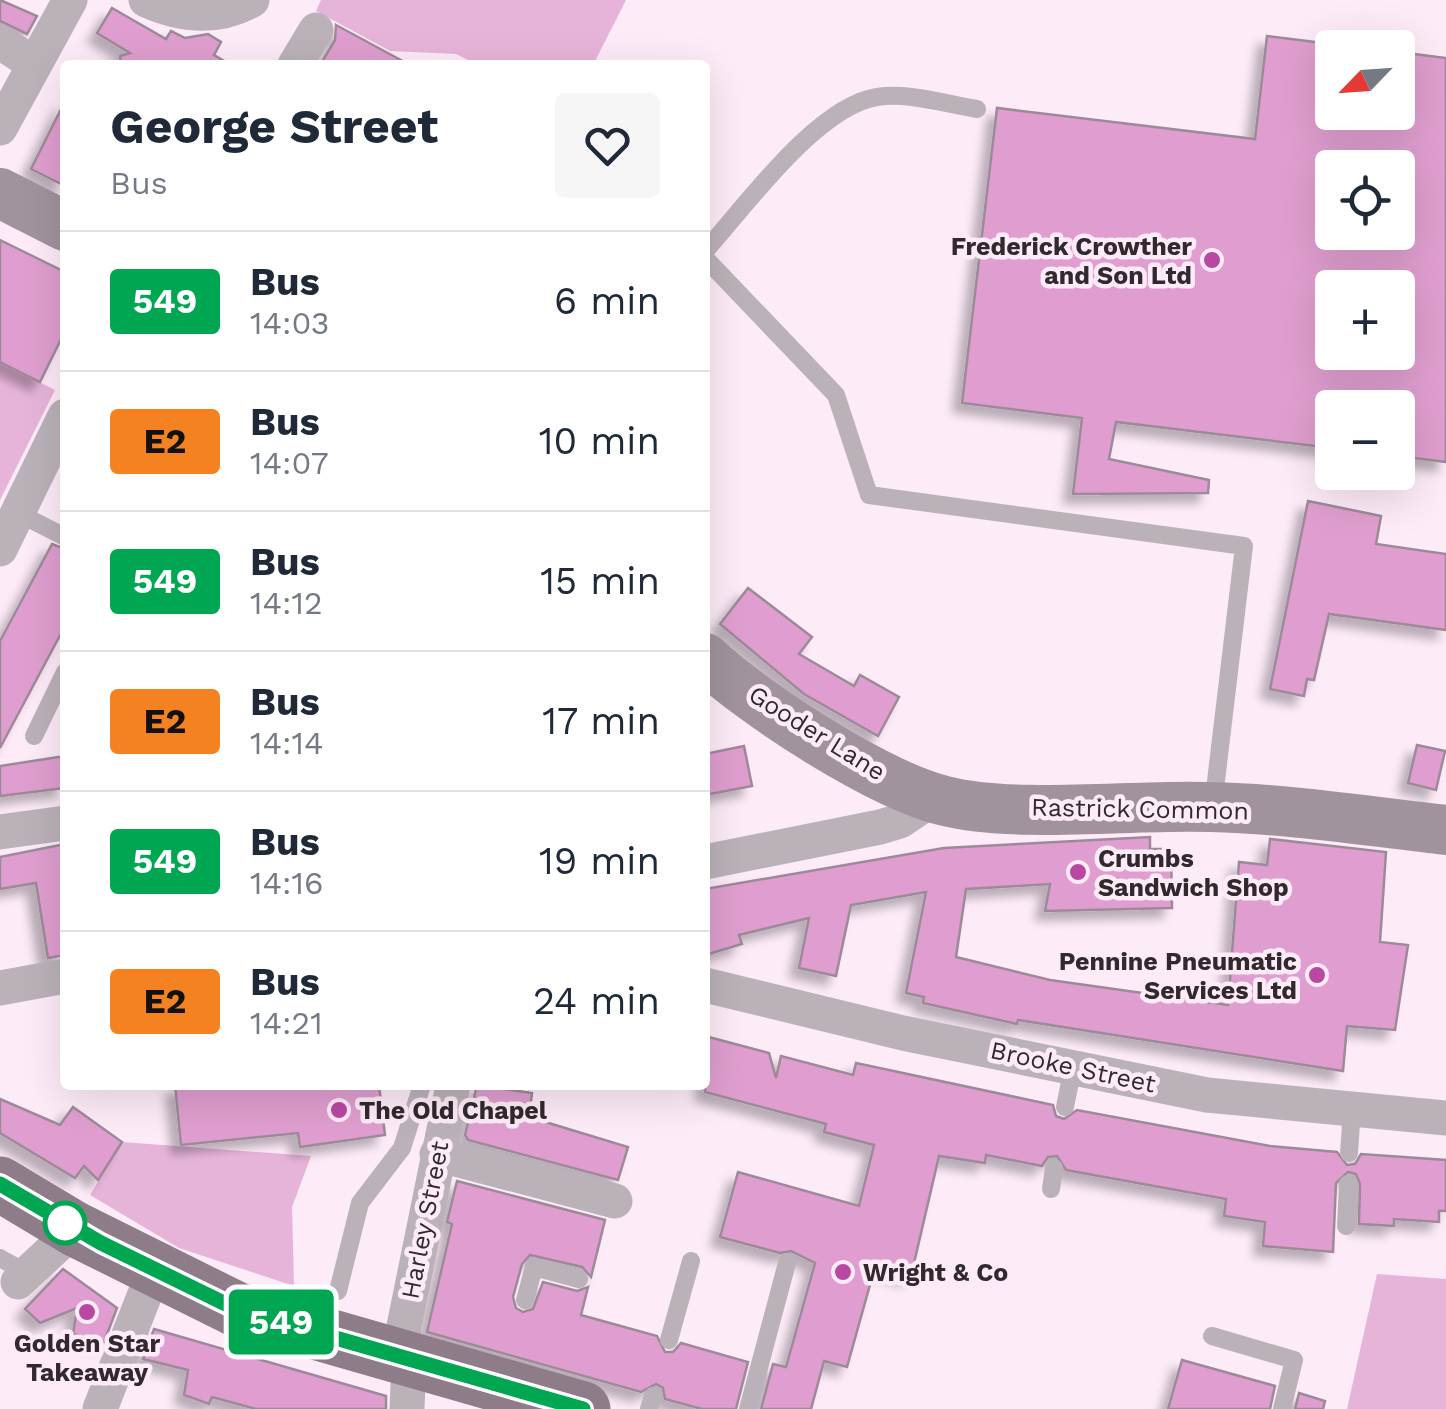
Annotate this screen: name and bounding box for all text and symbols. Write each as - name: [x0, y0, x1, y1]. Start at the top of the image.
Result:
- north arrow: [1315, 30, 1415, 130]
- map controls: [1315, 30, 1415, 490]
- button: heart: [555, 93, 660, 198]
- text: George Street: [110, 98, 438, 155]
- button: locate: [1315, 150, 1415, 250]
- text: Bus: [110, 164, 168, 202]
- place label: Frederick Crowther and Son Ltd: [951, 232, 1192, 290]
- marker: Frederick Crowther and Son Ltd: [1201, 249, 1223, 271]
- text: Bus: [250, 260, 320, 304]
- button: +: [1315, 270, 1415, 370]
- text: 6 min: [554, 279, 660, 323]
- text: 549: [133, 280, 197, 322]
- text: 14:03: [250, 304, 329, 342]
- button: −: [1315, 390, 1415, 490]
- text: Bus: [250, 400, 320, 444]
- text: 10 min: [539, 419, 660, 463]
- text: E2: [144, 420, 186, 462]
- text: 14:07: [250, 444, 329, 482]
- text: Bus: [250, 540, 320, 584]
- text: 15 min: [540, 559, 660, 603]
- text: 549: [133, 560, 197, 602]
- text: 14:12: [250, 584, 323, 622]
- text: Bus: [250, 680, 320, 724]
- street label: Gooder Lane: [743, 680, 891, 786]
- text: 17 min: [542, 699, 660, 743]
- text: E2: [144, 700, 186, 742]
- text: 14:14: [250, 724, 324, 762]
- street label: Rastrick Common: [1031, 793, 1249, 825]
- text: Bus: [250, 820, 320, 864]
- text: 19 min: [539, 839, 660, 883]
- text: 549: [133, 840, 197, 882]
- place label: Crumbs Sandwich Shop: [1098, 844, 1289, 902]
- marker: Crumbs Sandwich Shop: [1067, 861, 1089, 883]
- text: 14:16: [250, 864, 323, 902]
- place label: Pennine Pneumatic Services Ltd: [1059, 947, 1297, 1005]
- text: Bus: [250, 960, 320, 1004]
- marker: Pennine Pneumatic Services Ltd: [1306, 964, 1328, 986]
- text: 24 min: [533, 979, 660, 1023]
- text: E2: [144, 980, 186, 1022]
- text: 14:21: [250, 1004, 323, 1042]
- street label: Brooke Street: [988, 1035, 1159, 1099]
- place label: The Old Chapel: [359, 1096, 548, 1125]
- marker: The Old Chapel: [328, 1099, 350, 1121]
- street label: Harley Street: [395, 1138, 455, 1301]
- unlabelled marker: [44, 1202, 86, 1244]
- place label: Wright & Co: [863, 1258, 1008, 1287]
- marker: Wright & Co: [832, 1261, 854, 1283]
- line badge: 549: [224, 1290, 338, 1354]
- marker: Golden Star Takeaway: [76, 1301, 98, 1323]
- text: 549: [249, 1301, 313, 1343]
- place label: Golden Star Takeaway: [14, 1329, 161, 1387]

